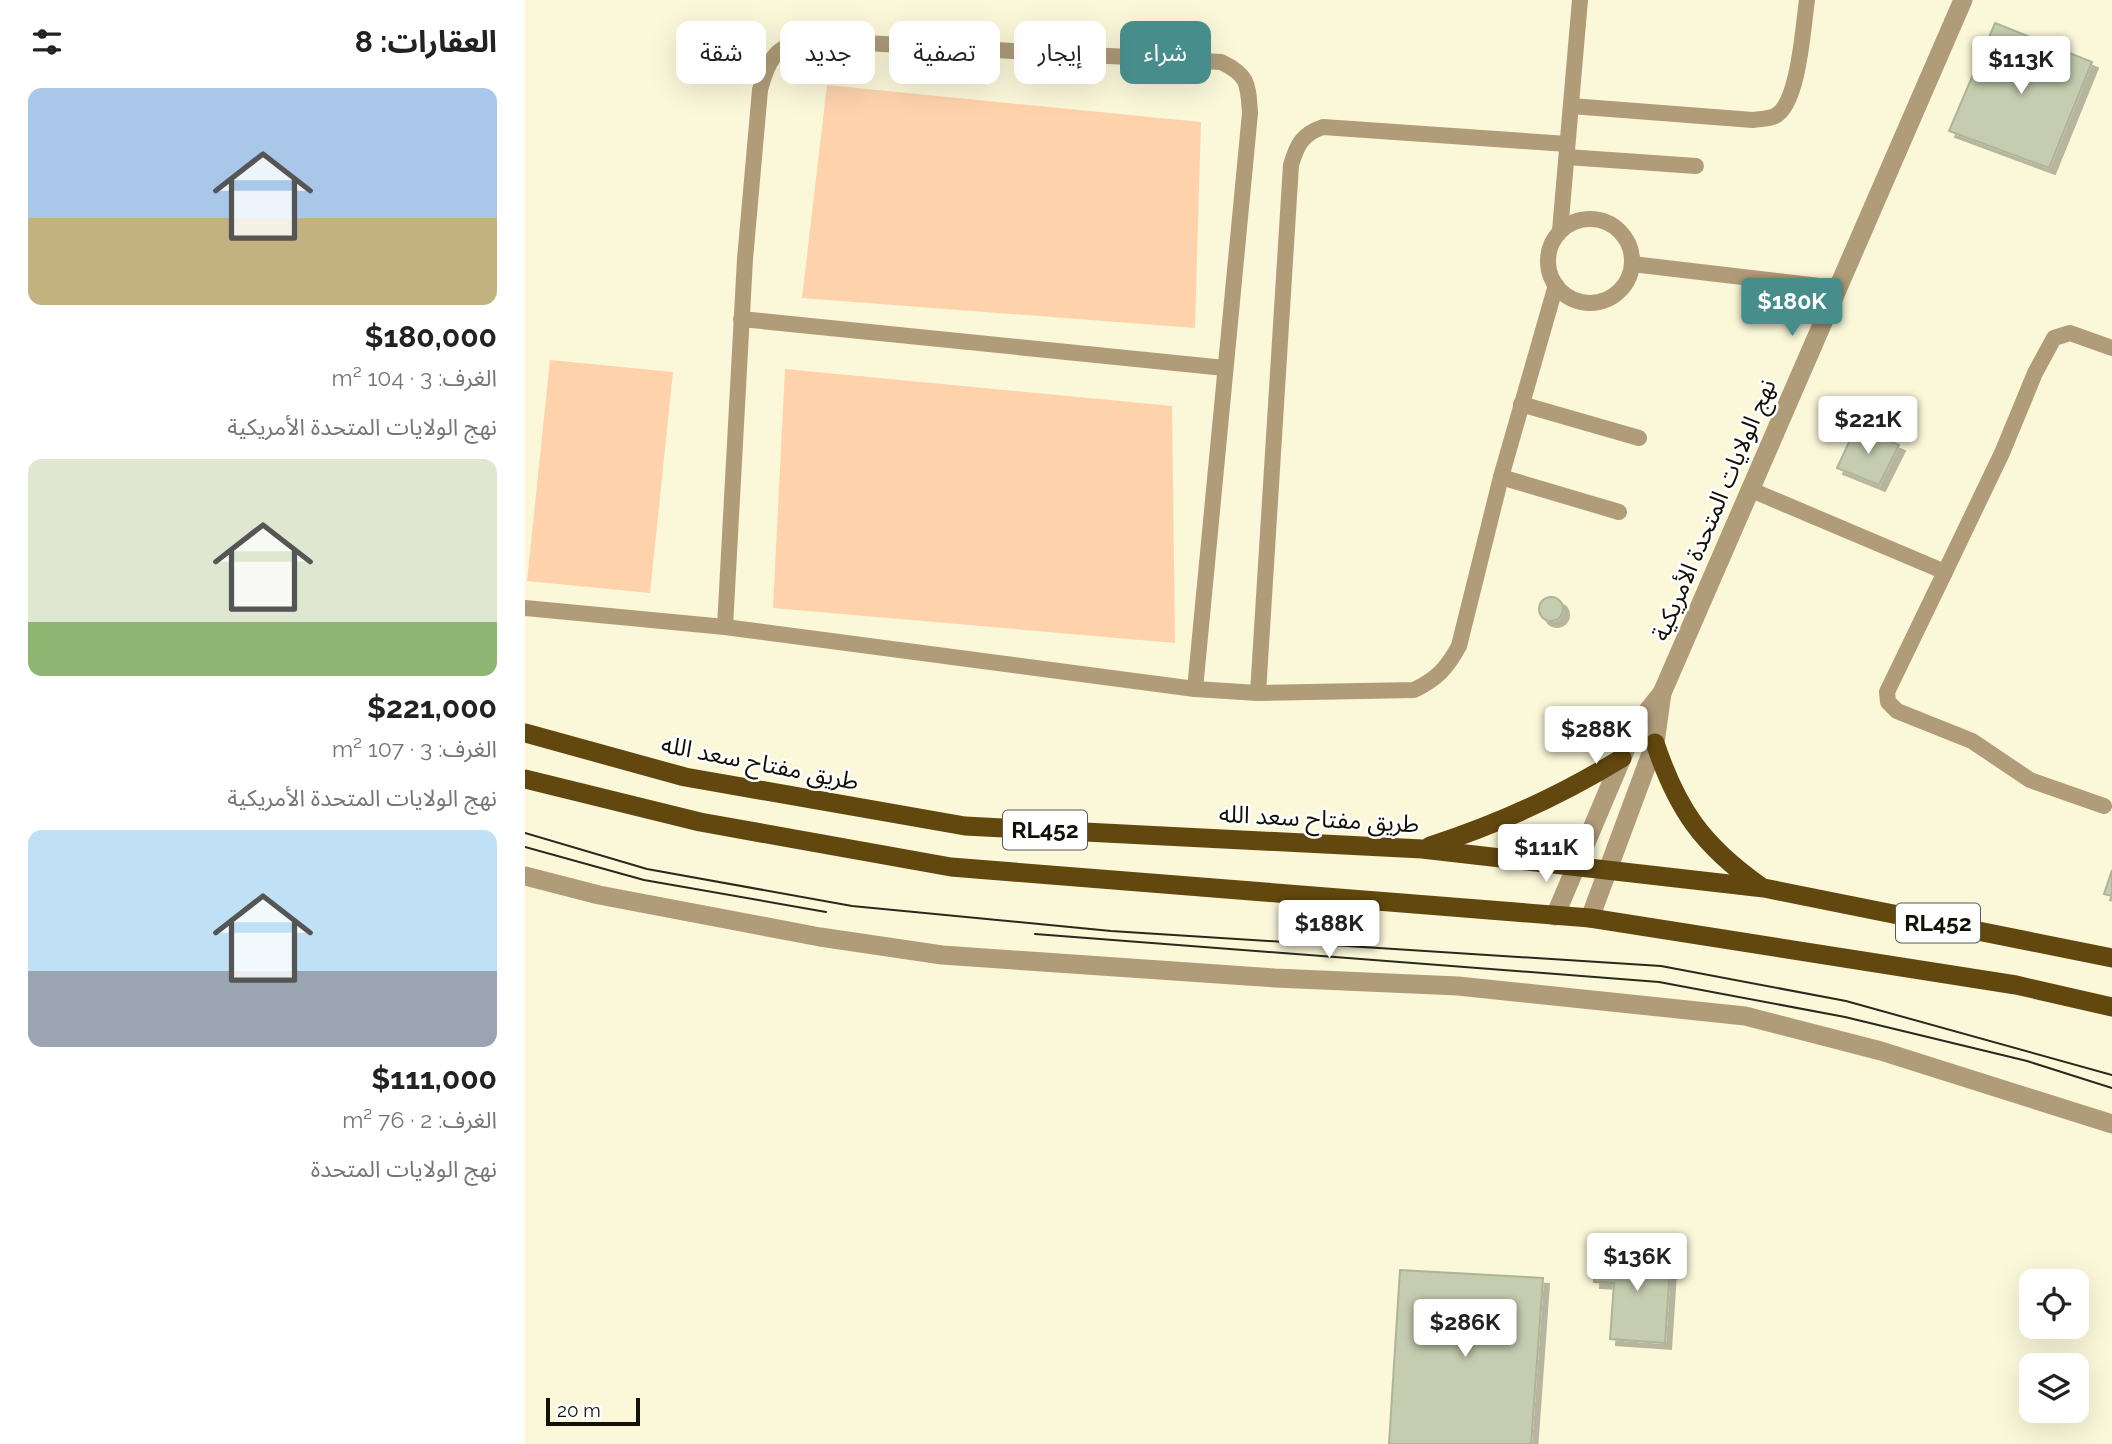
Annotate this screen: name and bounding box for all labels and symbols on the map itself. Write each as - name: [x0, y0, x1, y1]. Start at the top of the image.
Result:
- pin: $113K: [1972, 36, 2070, 96]
- pin: $180K: [1743, 278, 1841, 338]
- street label: نهج الولايات المتحدة الأمريكية: [1645, 375, 1785, 646]
- pin: $221K: [1819, 396, 1917, 456]
- pin: $288K: [1547, 706, 1645, 766]
- street label: طريق مفتاح سعد الله: [658, 729, 861, 799]
- street label: طريق مفتاح سعد الله: [1218, 799, 1420, 841]
- road number: RL452: [1003, 810, 1087, 850]
- pin: $111K: [1497, 824, 1595, 884]
- pin: $188K: [1280, 900, 1378, 960]
- road number: RL452: [1896, 904, 1980, 942]
- pin: $136K: [1588, 1234, 1686, 1293]
- pin: $286K: [1416, 1300, 1514, 1359]
- scale bar: [546, 1395, 641, 1427]

